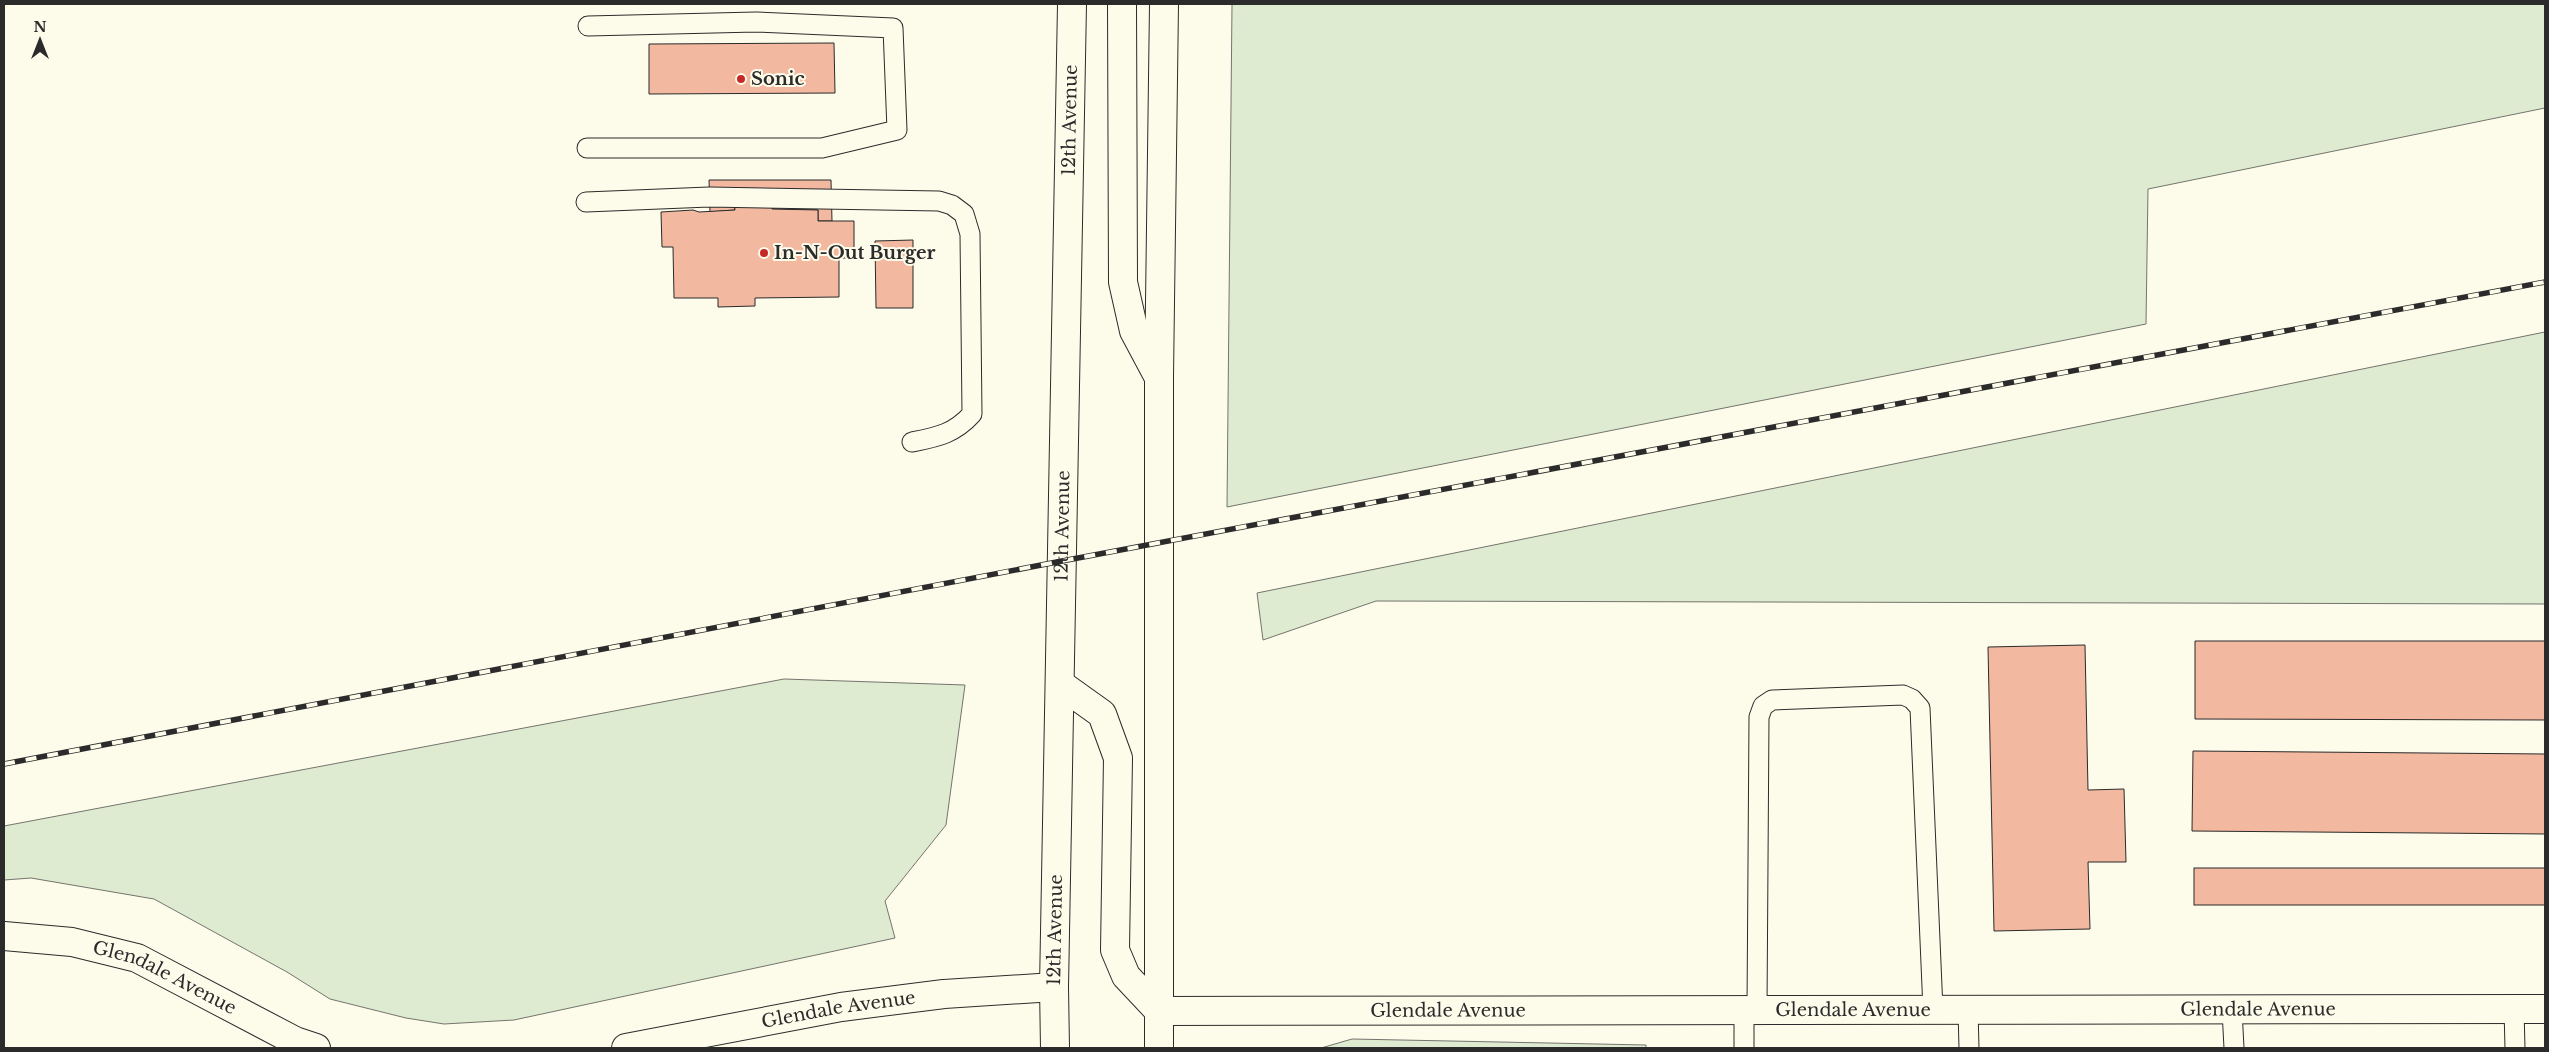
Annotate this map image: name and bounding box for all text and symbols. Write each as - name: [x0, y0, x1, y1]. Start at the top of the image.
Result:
- north arrow: [15, 15, 65, 65]
- text: N: [33, 18, 47, 36]
- street label: 12th Avenue: [1058, 64, 1082, 176]
- place label: Sonic: [751, 68, 805, 90]
- marker: Sonic: [735, 73, 747, 85]
- place label: In-N-Out Burger: [774, 242, 935, 264]
- marker: In-N-Out Burger: [758, 247, 770, 259]
- street label: 12th Avenue: [1050, 470, 1074, 582]
- street label: 12th Avenue: [1043, 874, 1067, 986]
- street label: Glendale Avenue: [91, 937, 240, 1019]
- street label: Glendale Avenue: [760, 987, 917, 1033]
- street label: Glendale Avenue: [2180, 998, 2336, 1021]
- street label: Glendale Avenue: [1370, 999, 1526, 1022]
- street label: Glendale Avenue: [1775, 999, 1931, 1021]

